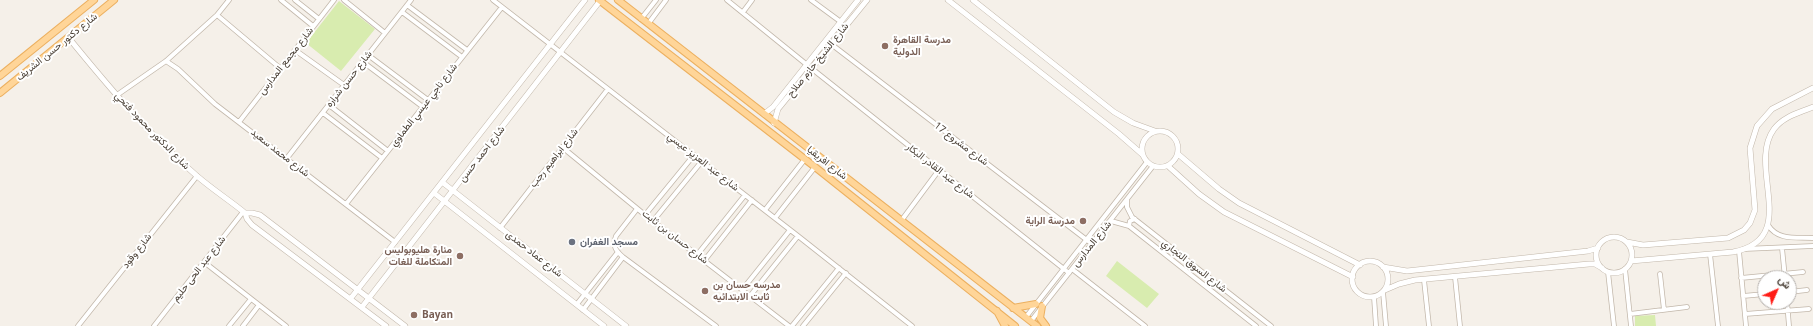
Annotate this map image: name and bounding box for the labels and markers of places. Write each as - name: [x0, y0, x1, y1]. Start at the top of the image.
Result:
- place label: مدرسة القاهرة الدولية: [893, 34, 951, 58]
- marker: مدرسة القاهرة الدولية: [880, 41, 890, 51]
- place label: مدرسة الراية: [1025, 215, 1075, 227]
- marker: مدرسة الراية: [1078, 216, 1088, 226]
- place label: مسجد الغفران: [580, 236, 638, 248]
- marker: مسجد الغفران: [567, 237, 577, 247]
- place label: منارة هليوبوليس المتكاملة للغات: [385, 244, 452, 268]
- marker: منارة هليوبوليس المتكاملة للغات: [455, 251, 465, 261]
- place label: مدرسه حسان بن ثابت الابتدائيه: [713, 279, 780, 302]
- marker: مدرسه حسان بن ثابت الابتدائيه: [700, 286, 710, 296]
- place label: Bayan: [422, 309, 453, 321]
- marker: Bayan: [409, 310, 419, 320]

